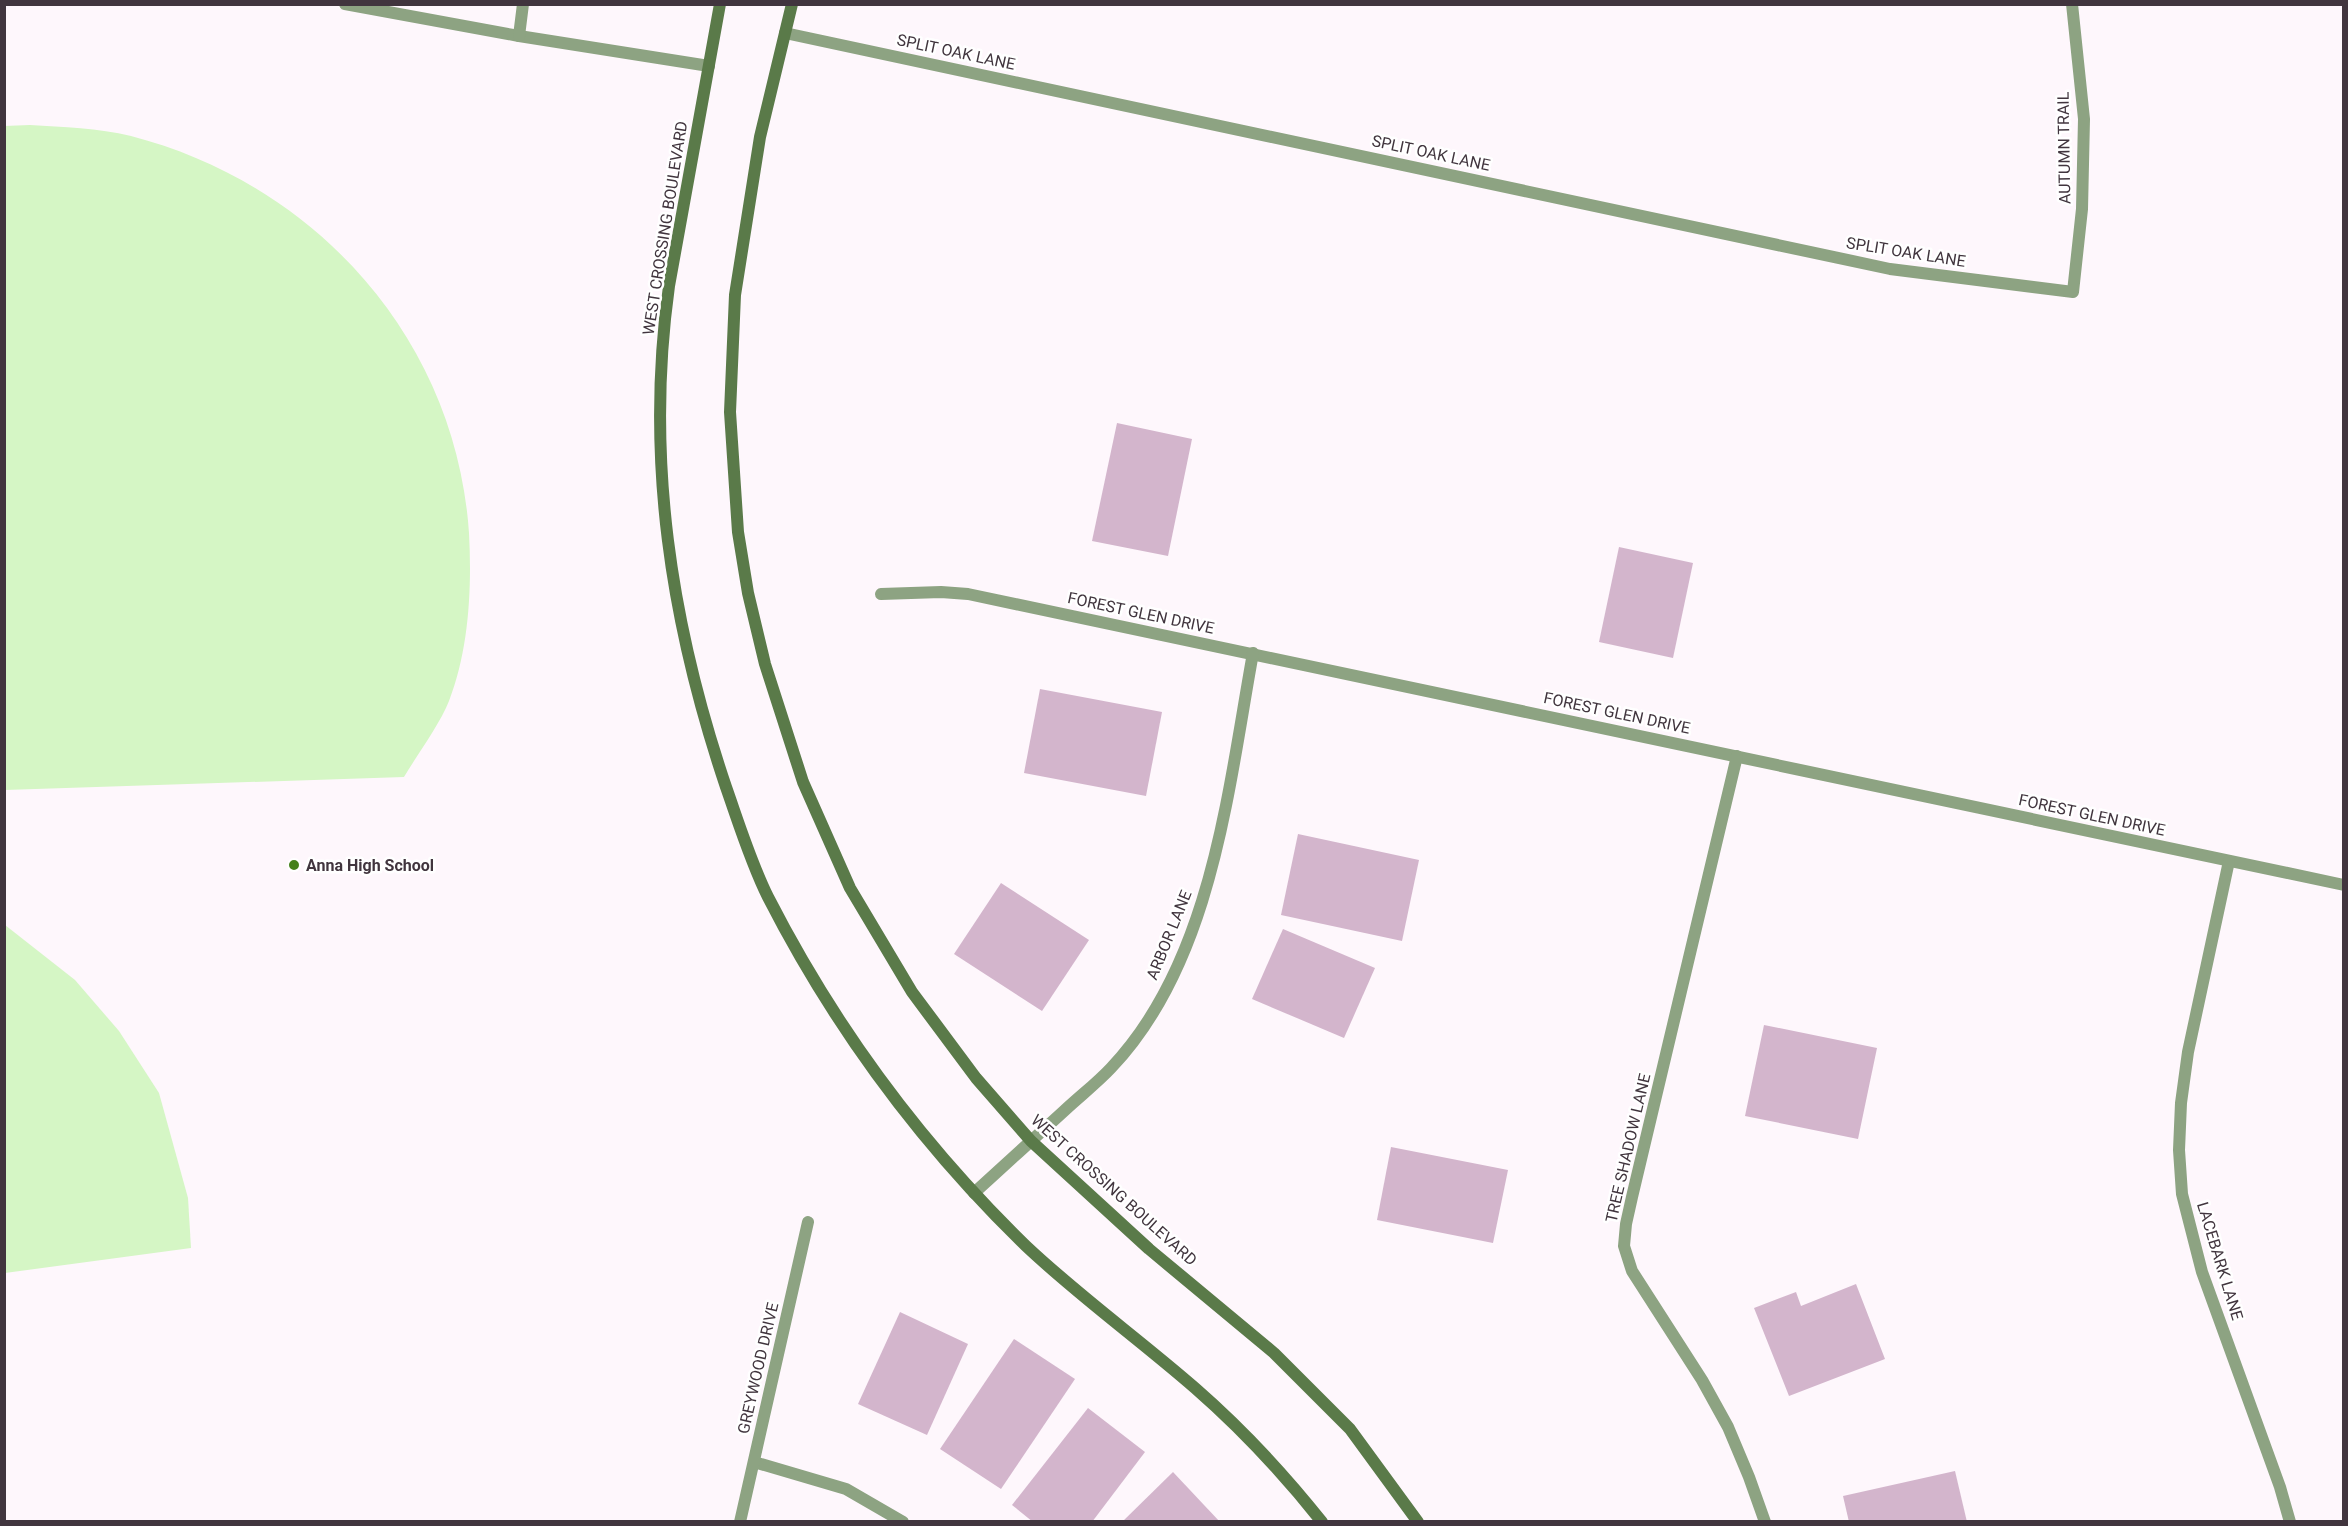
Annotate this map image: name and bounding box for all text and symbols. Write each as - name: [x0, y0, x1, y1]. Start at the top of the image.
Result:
- street label: SPLIT OAK LANE: [895, 30, 1017, 74]
- street label: AUTUMN TRAIL: [2054, 91, 2074, 204]
- street label: WEST CROSSING BOULEVARD: [639, 120, 691, 336]
- street label: SPLIT OAK LANE: [1370, 131, 1492, 175]
- street label: SPLIT OAK LANE: [1845, 233, 1967, 271]
- street label: FOREST GLEN DRIVE: [1066, 588, 1216, 638]
- street label: FOREST GLEN DRIVE: [1542, 688, 1692, 738]
- street label: FOREST GLEN DRIVE: [2017, 790, 2167, 840]
- place label: Anna High School: [306, 856, 434, 875]
- marker: Anna High School: [287, 858, 301, 872]
- street label: ARBOR LANE: [1142, 887, 1196, 983]
- street label: TREE SHADOW LANE: [1602, 1072, 1654, 1224]
- street label: WEST CROSSING BOULEVARD: [1027, 1111, 1201, 1269]
- street label: LACEBARK LANE: [2193, 1200, 2247, 1322]
- street label: GREYWOOD DRIVE: [734, 1300, 782, 1436]

